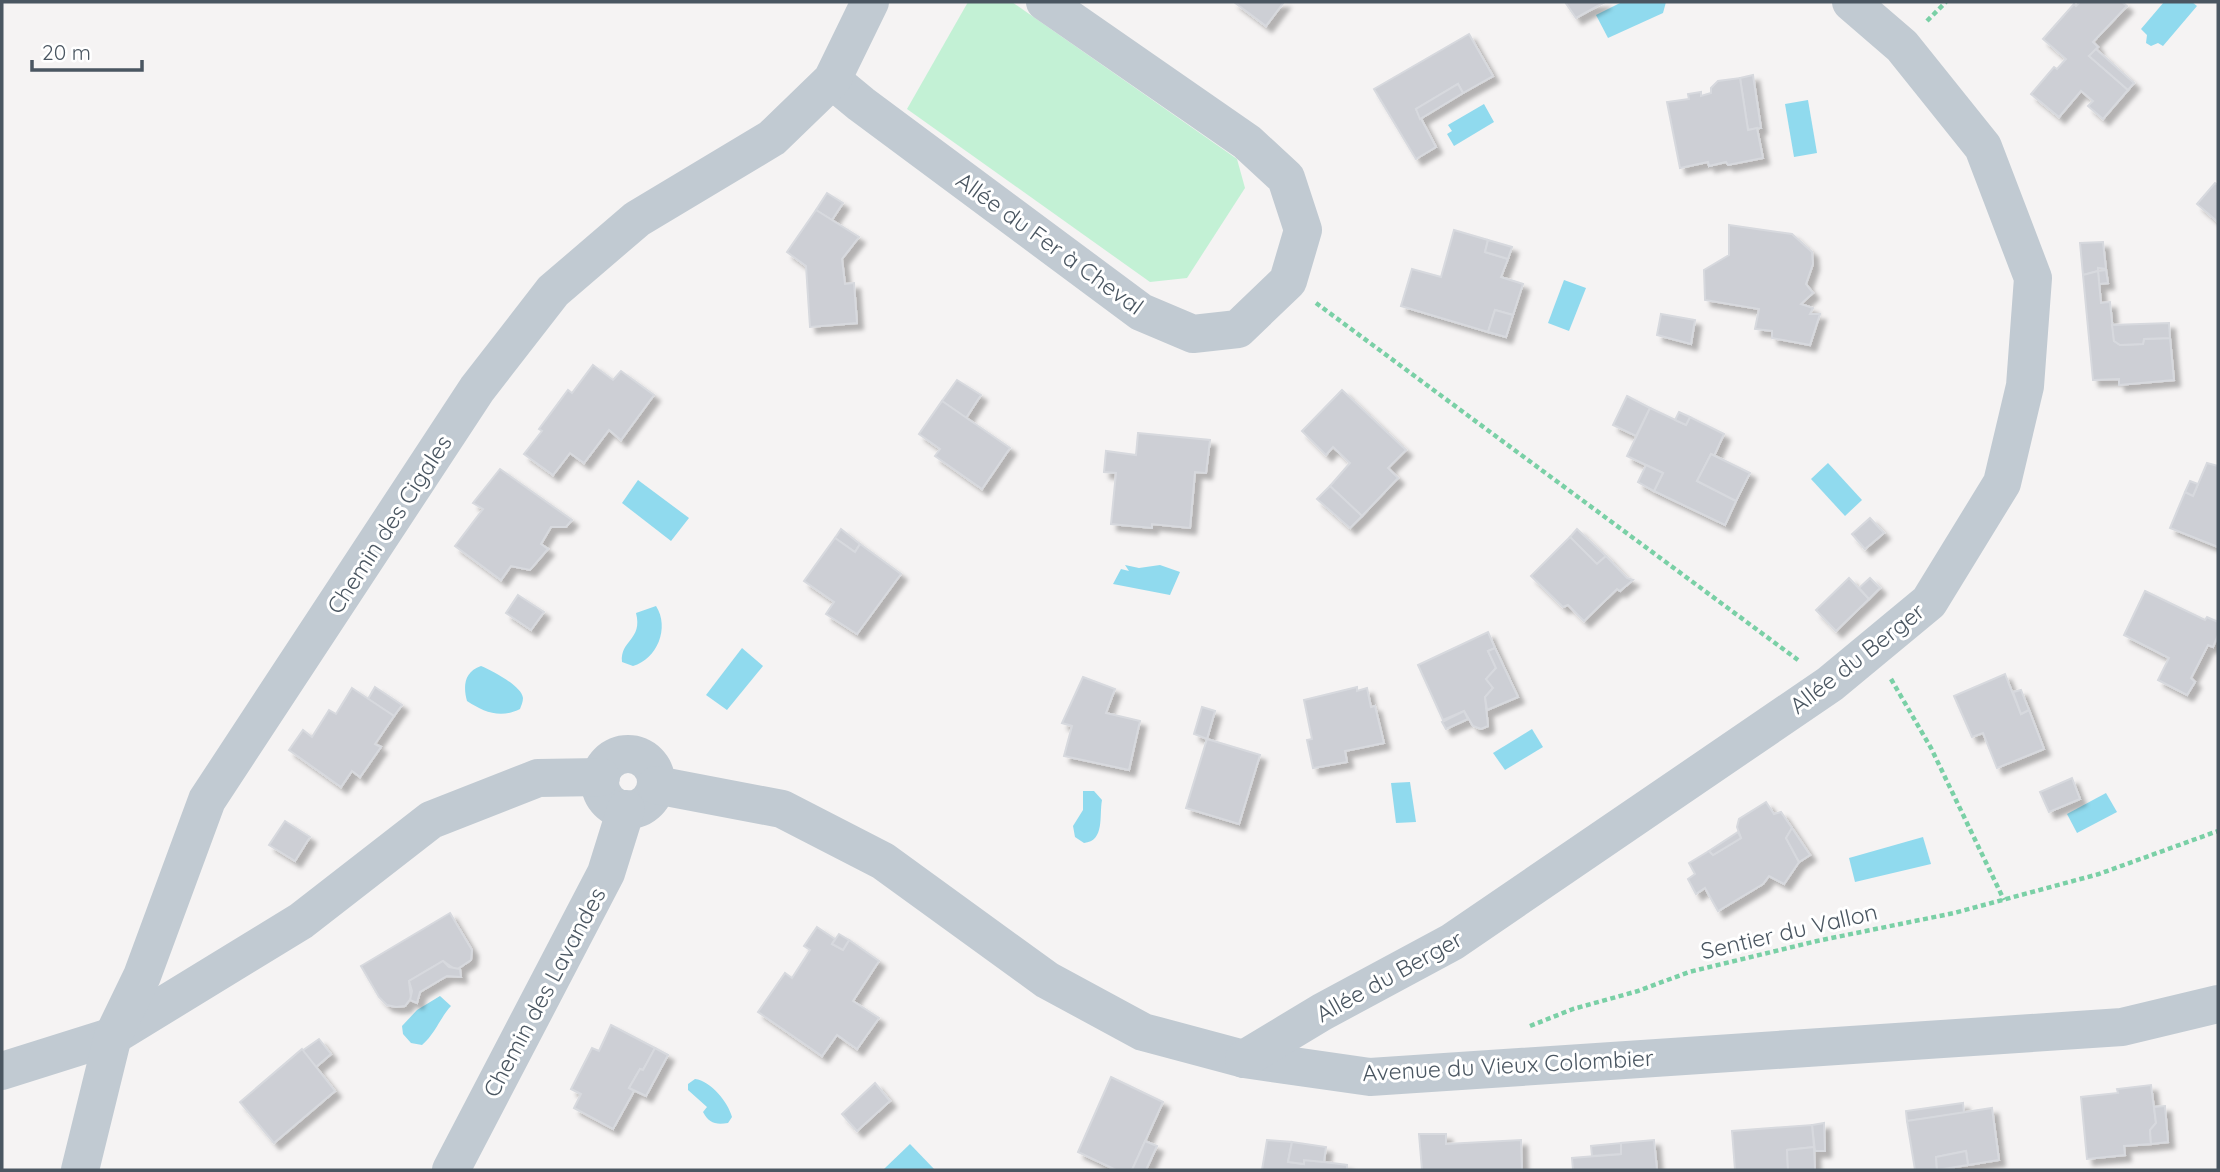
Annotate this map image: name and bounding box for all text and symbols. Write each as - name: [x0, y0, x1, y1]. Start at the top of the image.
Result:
- scale bar: [32, 28, 142, 72]
- text: 20 m: [42, 39, 91, 65]
- street label: Allée du Fer à Cheval: [951, 165, 1149, 321]
- street label: Chemin des Cigales: [320, 429, 458, 619]
- street label: Allée du Berger: [1784, 596, 1930, 720]
- street label: Chemin des Lavandes: [476, 882, 612, 1102]
- street label: Sentier du Vallon: [1698, 897, 1880, 965]
- street label: Allée du Berger: [1311, 924, 1468, 1028]
- street label: Avenue du Vieux Colombier: [1362, 1043, 1655, 1087]

